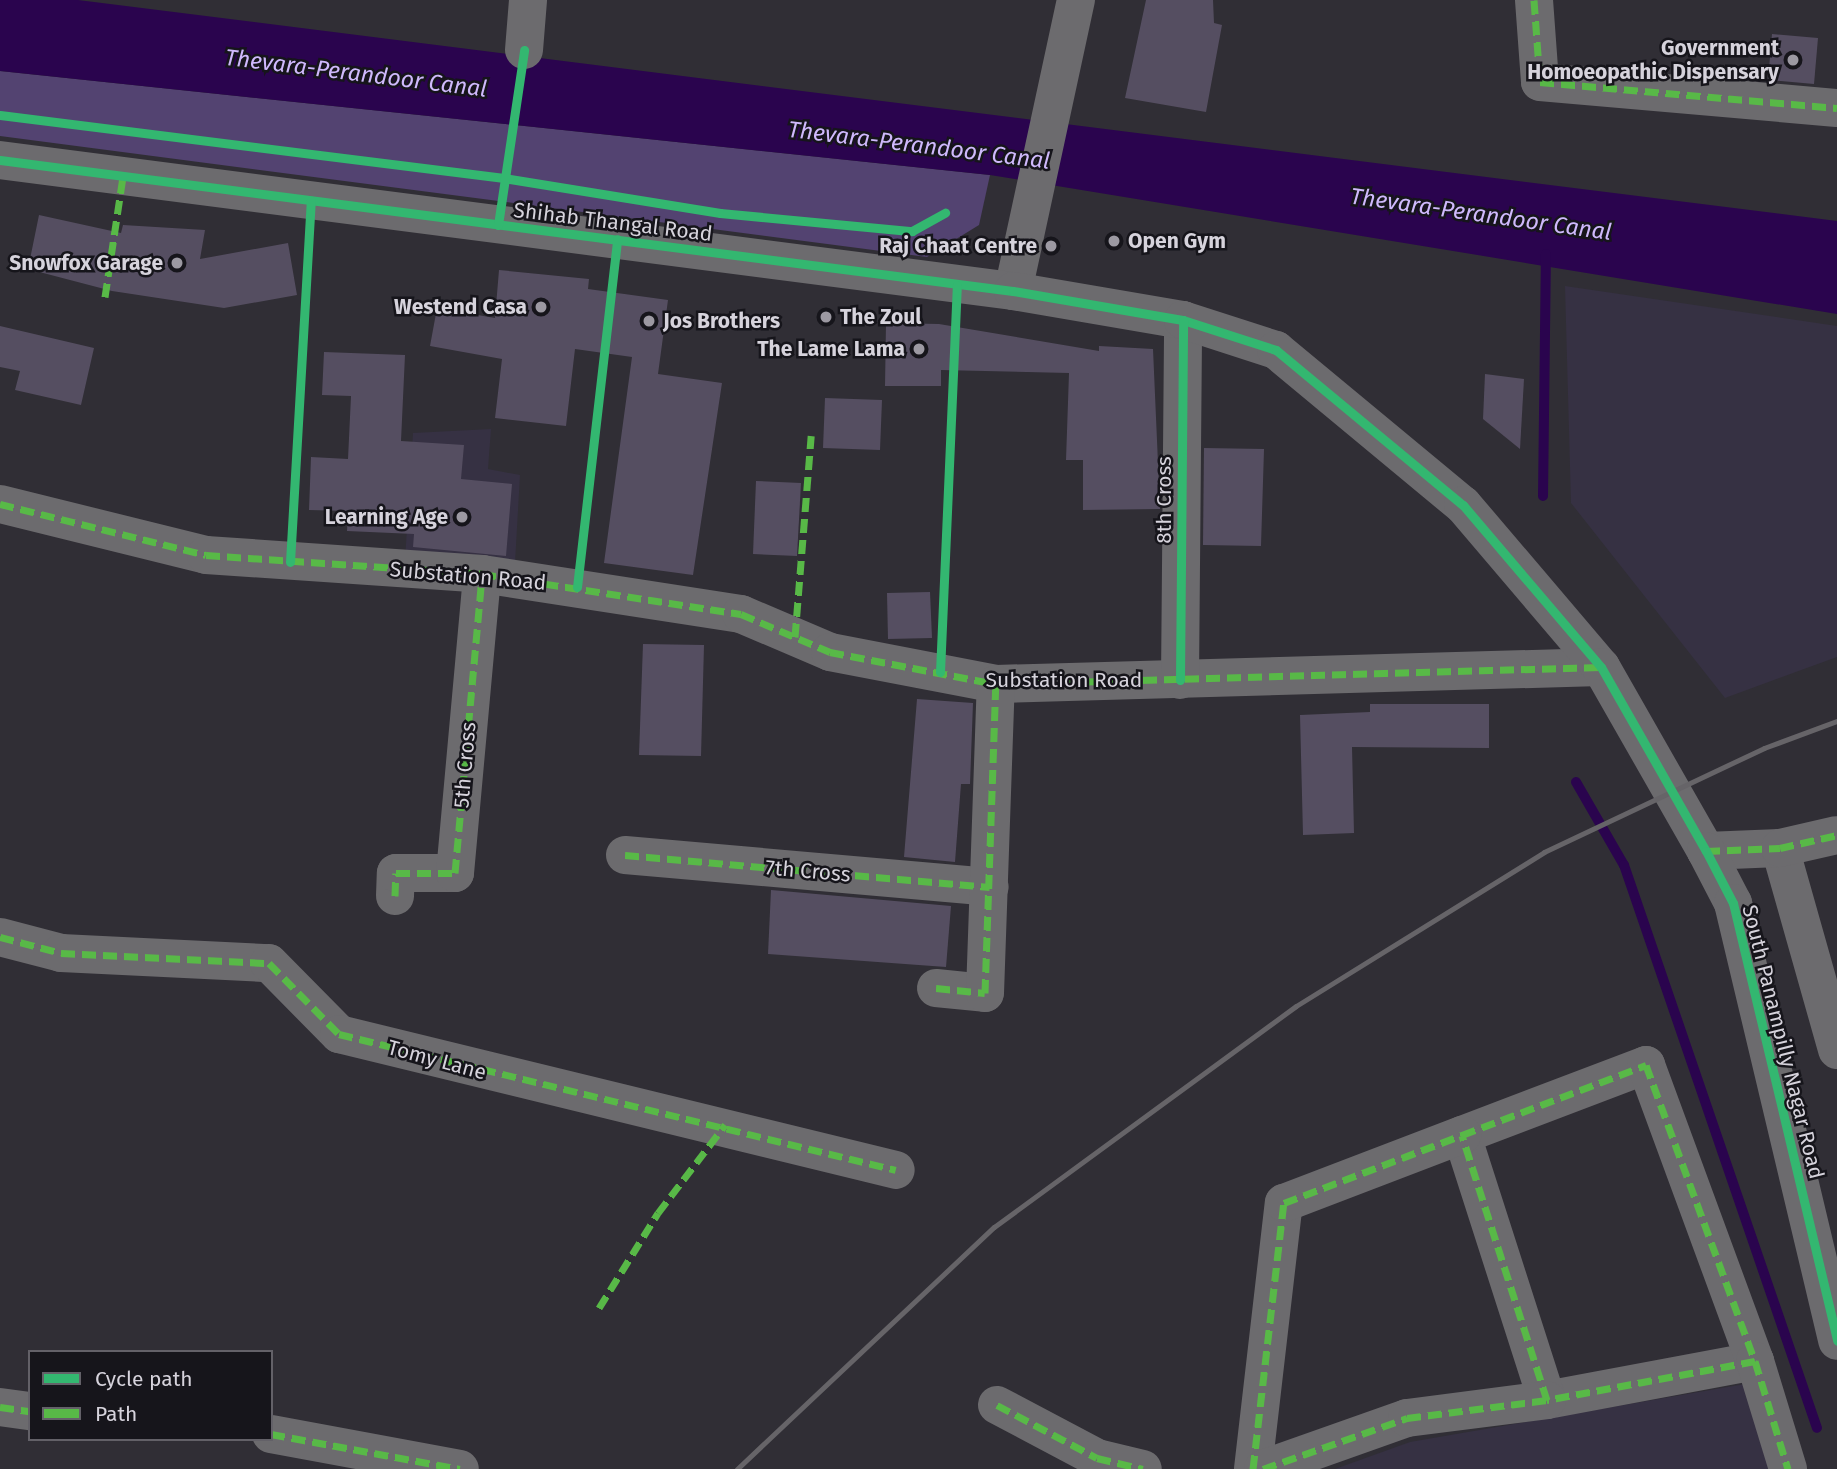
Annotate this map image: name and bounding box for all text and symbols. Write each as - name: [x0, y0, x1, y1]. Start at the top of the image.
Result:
- place label: Government Homoeopathic Dispensary: [1527, 35, 1779, 85]
- water label: Thevara-Perandoor Canal: [224, 43, 488, 103]
- marker: Government Homoeopathic Dispensary: [1785, 52, 1801, 68]
- water label: Thevara-Perandoor Canal: [787, 115, 1051, 175]
- water label: Thevara-Perandoor Canal: [1349, 182, 1613, 246]
- street label: Shihab Thangal Road: [512, 197, 714, 247]
- place label: Open Gym: [1128, 228, 1226, 254]
- place label: Raj Chaat Centre: [879, 233, 1037, 259]
- marker: Open Gym: [1106, 233, 1122, 249]
- marker: Raj Chaat Centre: [1043, 238, 1059, 254]
- place label: Snowfox Garage: [9, 250, 163, 276]
- marker: Snowfox Garage: [169, 255, 185, 271]
- place label: Westend Casa: [394, 294, 527, 320]
- marker: Westend Casa: [533, 299, 549, 315]
- place label: The Zoul: [840, 304, 922, 330]
- place label: Jos Brothers: [663, 308, 780, 334]
- marker: The Zoul: [818, 309, 834, 325]
- marker: Jos Brothers: [641, 313, 657, 329]
- place label: The Lame Lama: [757, 336, 905, 362]
- marker: The Lame Lama: [911, 341, 927, 357]
- street label: 8th Cross: [1151, 456, 1177, 544]
- place label: Learning Age: [325, 504, 448, 530]
- marker: Learning Age: [454, 509, 470, 525]
- street label: Substation Road: [389, 557, 547, 595]
- street label: Substation Road: [986, 667, 1142, 693]
- street label: 5th Cross: [449, 721, 481, 809]
- street label: 7th Cross: [764, 855, 852, 887]
- street label: South Panampilly Nagar Road: [1737, 902, 1829, 1182]
- street label: Tomy Lane: [385, 1035, 489, 1085]
- legend: [28, 1350, 273, 1441]
- text: Cycle path: [95, 1366, 193, 1392]
- text: Path: [95, 1401, 137, 1427]

